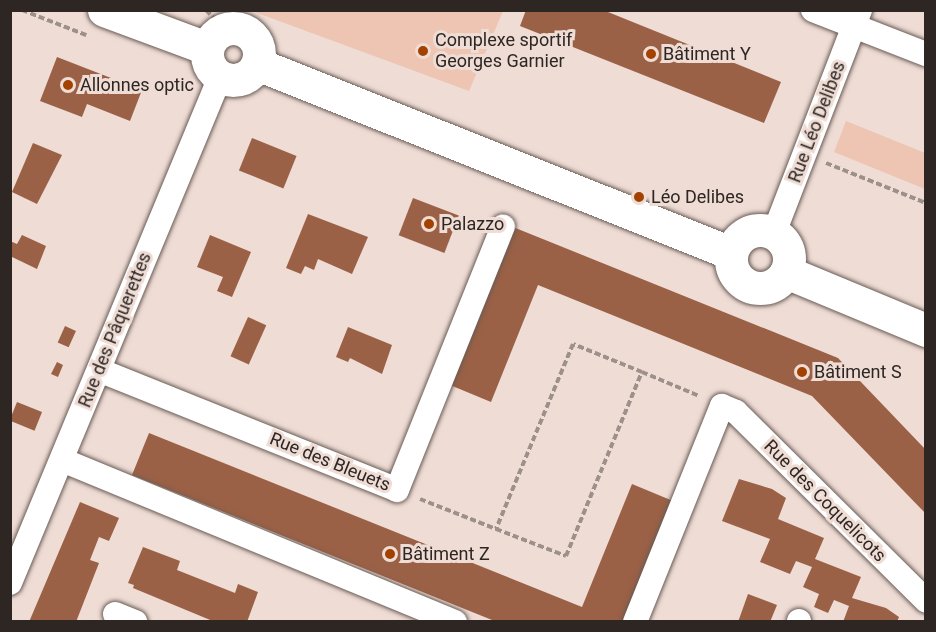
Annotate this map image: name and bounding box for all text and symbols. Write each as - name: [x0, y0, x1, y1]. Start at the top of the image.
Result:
- place label: Complexe sportif Georges Garnier: [435, 30, 572, 72]
- place label: Bâtiment Y: [663, 43, 751, 65]
- marker: Complexe sportif Georges Garnier: [416, 44, 430, 58]
- marker: Bâtiment Y: [644, 47, 658, 61]
- street label: Rue Léo Delibes: [784, 58, 850, 186]
- place label: Allonnes optic: [80, 74, 194, 96]
- marker: Allonnes optic: [61, 78, 75, 92]
- place label: Léo Delibes: [651, 186, 744, 208]
- marker: Léo Delibes: [632, 190, 646, 204]
- place label: Palazzo: [441, 213, 504, 235]
- marker: Palazzo: [422, 217, 436, 231]
- street label: Rue des Pâquerettes: [74, 249, 156, 411]
- place label: Bâtiment S: [814, 361, 902, 383]
- marker: Bâtiment S: [795, 365, 809, 379]
- street label: Rue des Bleuets: [266, 428, 394, 496]
- street label: Rue des Coquelicots: [759, 435, 891, 567]
- place label: Bâtiment Z: [402, 543, 490, 565]
- marker: Bâtiment Z: [383, 547, 397, 561]

